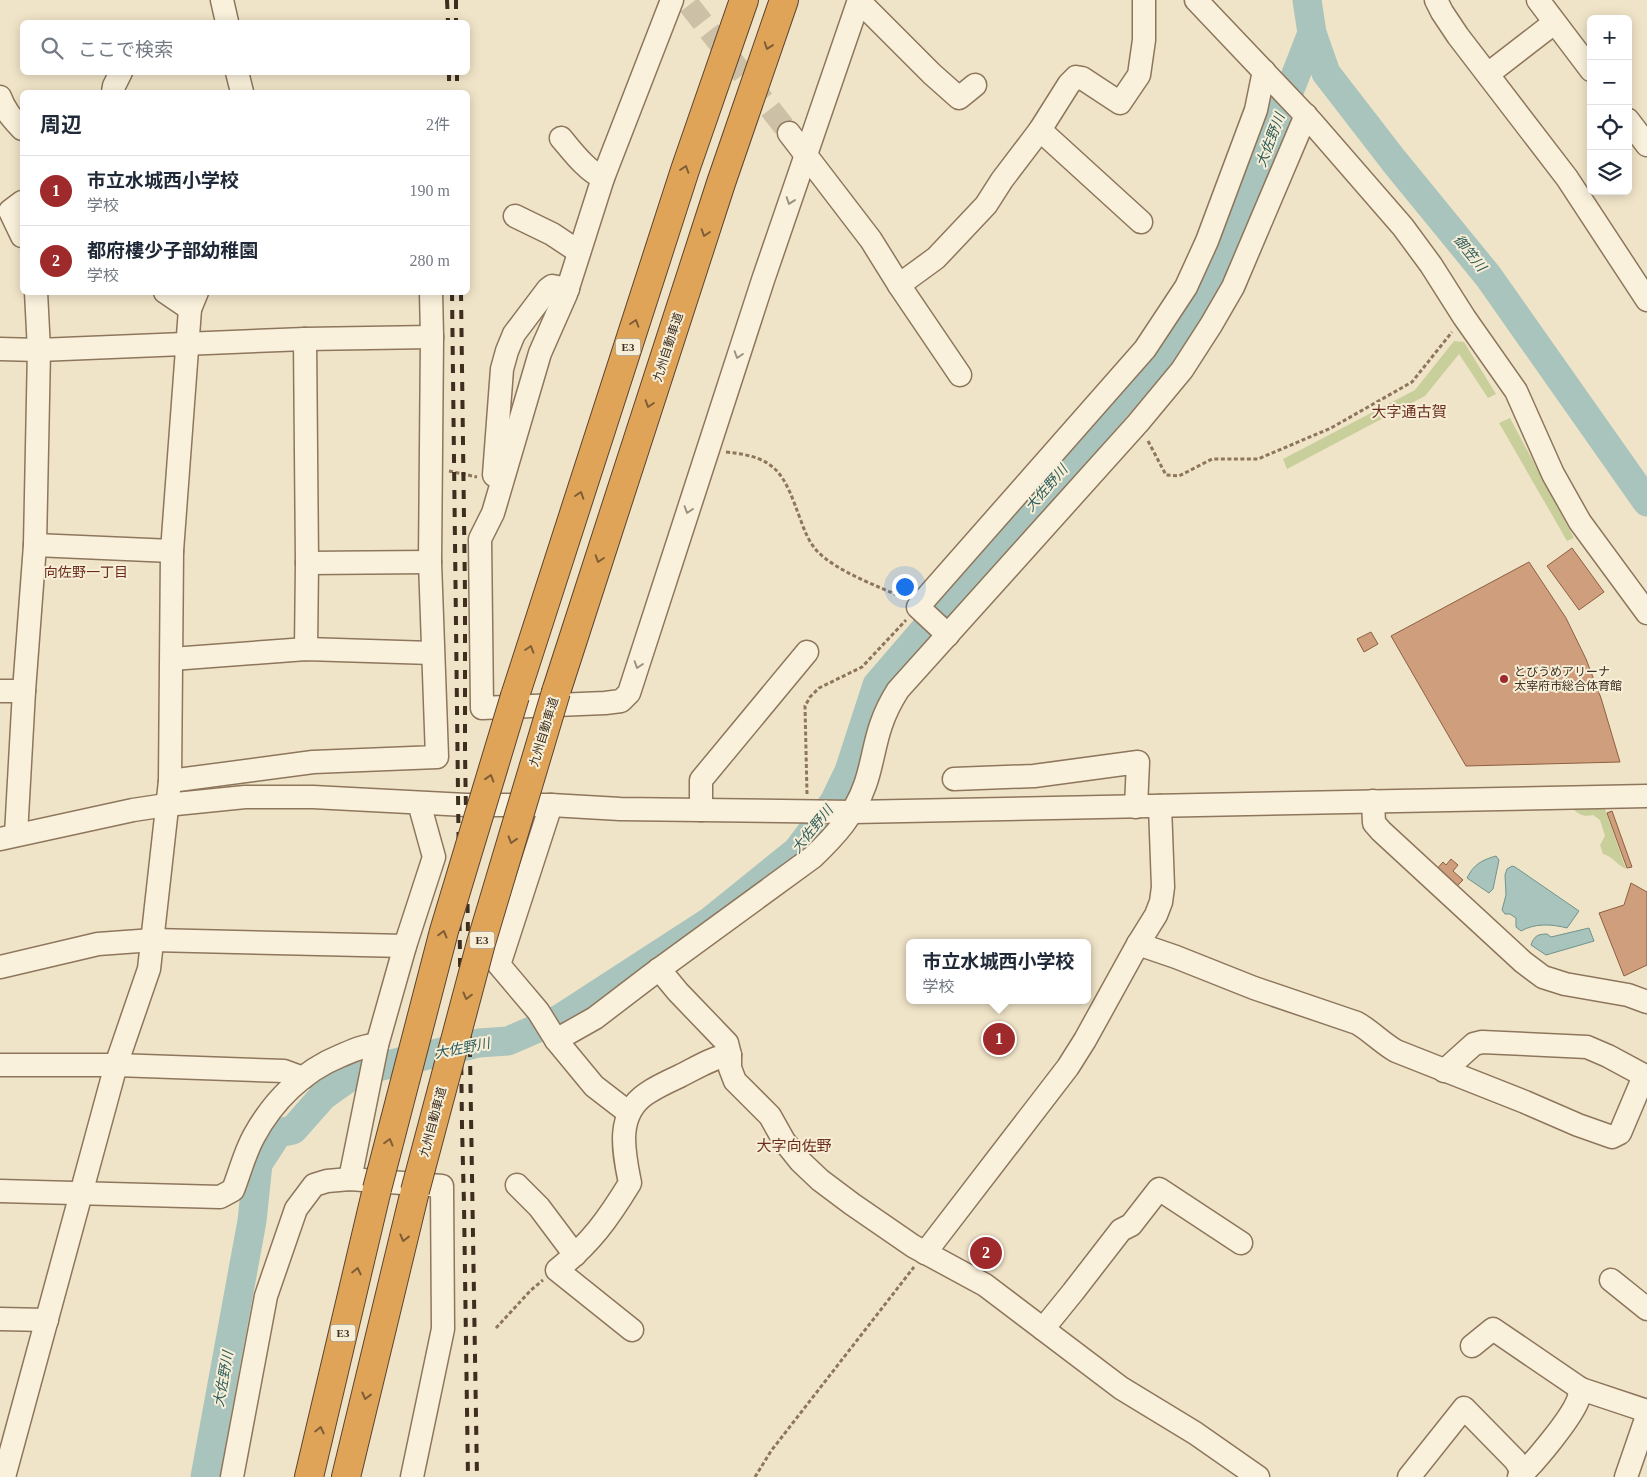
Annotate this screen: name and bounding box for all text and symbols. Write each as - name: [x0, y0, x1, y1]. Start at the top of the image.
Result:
- map controls: [1587, 15, 1632, 195]
- button: +: [1587, 15, 1632, 60]
- search box: [20, 20, 470, 75]
- icon: search: [38, 34, 66, 62]
- text: ここで検索: [78, 39, 173, 60]
- one-way arrow: [764, 41, 774, 50]
- button: −: [1587, 60, 1632, 105]
- button: locate: [1587, 105, 1632, 150]
- water label: 大佐野川: [1253, 109, 1288, 169]
- text: 周辺: [40, 113, 82, 137]
- text: 2件: [426, 116, 450, 133]
- button: layers: [1587, 150, 1632, 195]
- one-way arrow: [680, 165, 690, 174]
- text: 市立水城西小学校: [87, 170, 239, 191]
- text: 1: [52, 182, 60, 199]
- text: 190 m: [410, 182, 450, 199]
- text: 学校: [87, 197, 119, 214]
- one-way arrow: [786, 197, 796, 205]
- one-way arrow: [701, 228, 711, 237]
- water label: 御笠川: [1451, 232, 1490, 276]
- text: 都府樓少子部幼稚園: [87, 240, 258, 261]
- text: 2: [52, 252, 60, 269]
- text: 280 m: [410, 252, 450, 269]
- text: 学校: [87, 267, 119, 284]
- street label: 九州自動車道: [650, 311, 686, 383]
- one-way arrow: [630, 320, 640, 328]
- road number: E3: [616, 338, 640, 356]
- one-way arrow: [734, 351, 744, 359]
- one-way arrow: [645, 400, 655, 408]
- district label: 大字通古賀: [1371, 404, 1447, 420]
- water label: 大佐野川: [1022, 461, 1072, 514]
- one-way arrow: [574, 491, 584, 499]
- one-way arrow: [684, 505, 694, 514]
- one-way arrow: [595, 554, 605, 563]
- district label: 向佐野一丁目: [44, 565, 128, 580]
- your location: [892, 574, 918, 600]
- one-way arrow: [524, 646, 534, 654]
- one-way arrow: [634, 660, 644, 668]
- place label: とびうめアリーナ 太宰府市総合体育館: [1514, 665, 1622, 693]
- marker: とびうめアリーナ 太宰府市総合体育館: [1498, 673, 1510, 685]
- street label: 九州自動車道: [527, 696, 561, 768]
- one-way arrow: [484, 774, 494, 783]
- water label: 大佐野川: [789, 801, 837, 856]
- one-way arrow: [507, 835, 517, 843]
- one-way arrow: [437, 929, 448, 938]
- road number: E3: [470, 932, 494, 948]
- popup: [906, 939, 1091, 1004]
- text: 市立水城西小学校: [922, 951, 1075, 972]
- text: 学校: [922, 978, 955, 995]
- one-way arrow: [462, 991, 473, 1000]
- pin: 1: [983, 1020, 1015, 1058]
- water label: 大佐野川: [433, 1035, 493, 1061]
- street label: 九州自動車道: [417, 1085, 449, 1159]
- one-way arrow: [383, 1137, 394, 1146]
- district label: 大字向佐野: [756, 1138, 832, 1154]
- one-way arrow: [399, 1233, 410, 1242]
- pin: 2: [970, 1234, 1002, 1272]
- one-way arrow: [351, 1267, 362, 1276]
- road number: E3: [330, 1325, 356, 1342]
- water label: 大佐野川: [211, 1348, 236, 1408]
- one-way arrow: [361, 1391, 372, 1400]
- one-way arrow: [314, 1425, 325, 1434]

